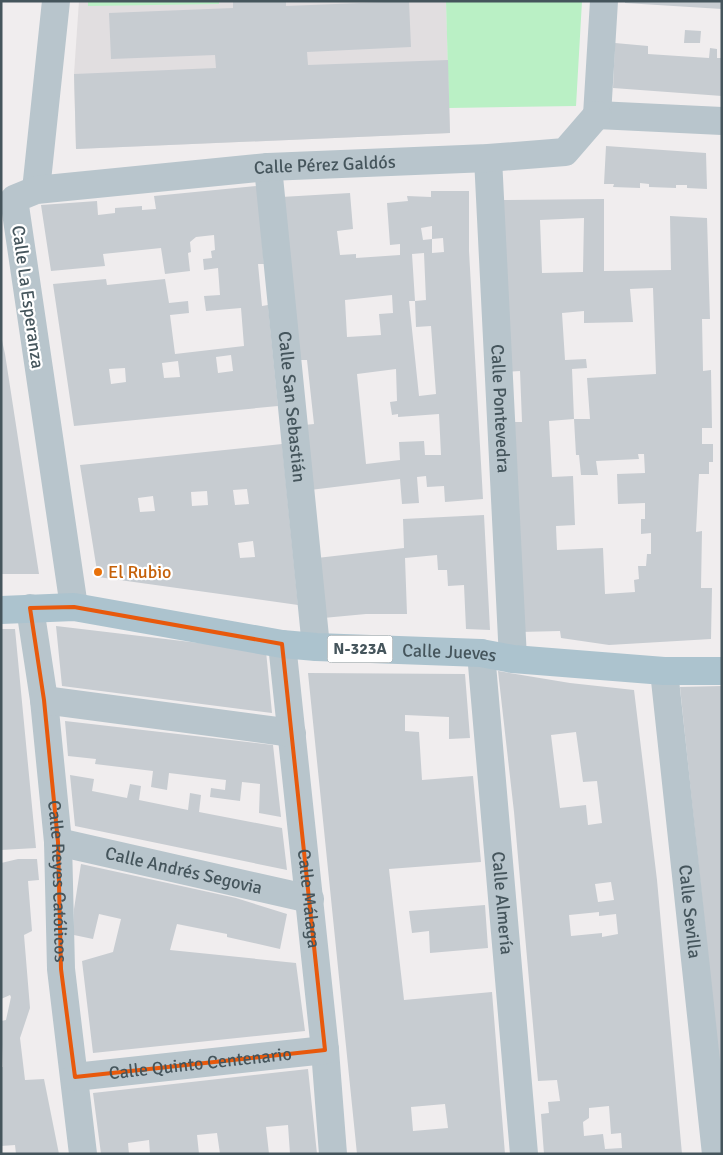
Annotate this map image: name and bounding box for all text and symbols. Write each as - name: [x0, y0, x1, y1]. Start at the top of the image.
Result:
- street label: Calle Pérez Galdós: [253, 151, 396, 179]
- street label: Calle La Esperanza: [7, 224, 49, 370]
- street label: Calle San Sebastián: [273, 330, 310, 483]
- street label: Calle Pontevedra: [486, 344, 515, 474]
- place label: El Rubio: [108, 561, 171, 583]
- marker: El Rubio: [92, 566, 104, 578]
- road number: N-323A: [328, 636, 392, 662]
- street label: Calle Jueves: [402, 639, 499, 667]
- street label: Calle Reyes Católicos: [43, 799, 72, 963]
- street label: Calle Andrés Segovia: [103, 842, 264, 899]
- street label: Calle Málaga: [293, 848, 325, 949]
- street label: Calle Almería: [487, 851, 518, 956]
- street label: Calle Sevilla: [674, 864, 706, 960]
- street label: Calle Quinto Centenario: [108, 1043, 293, 1084]

